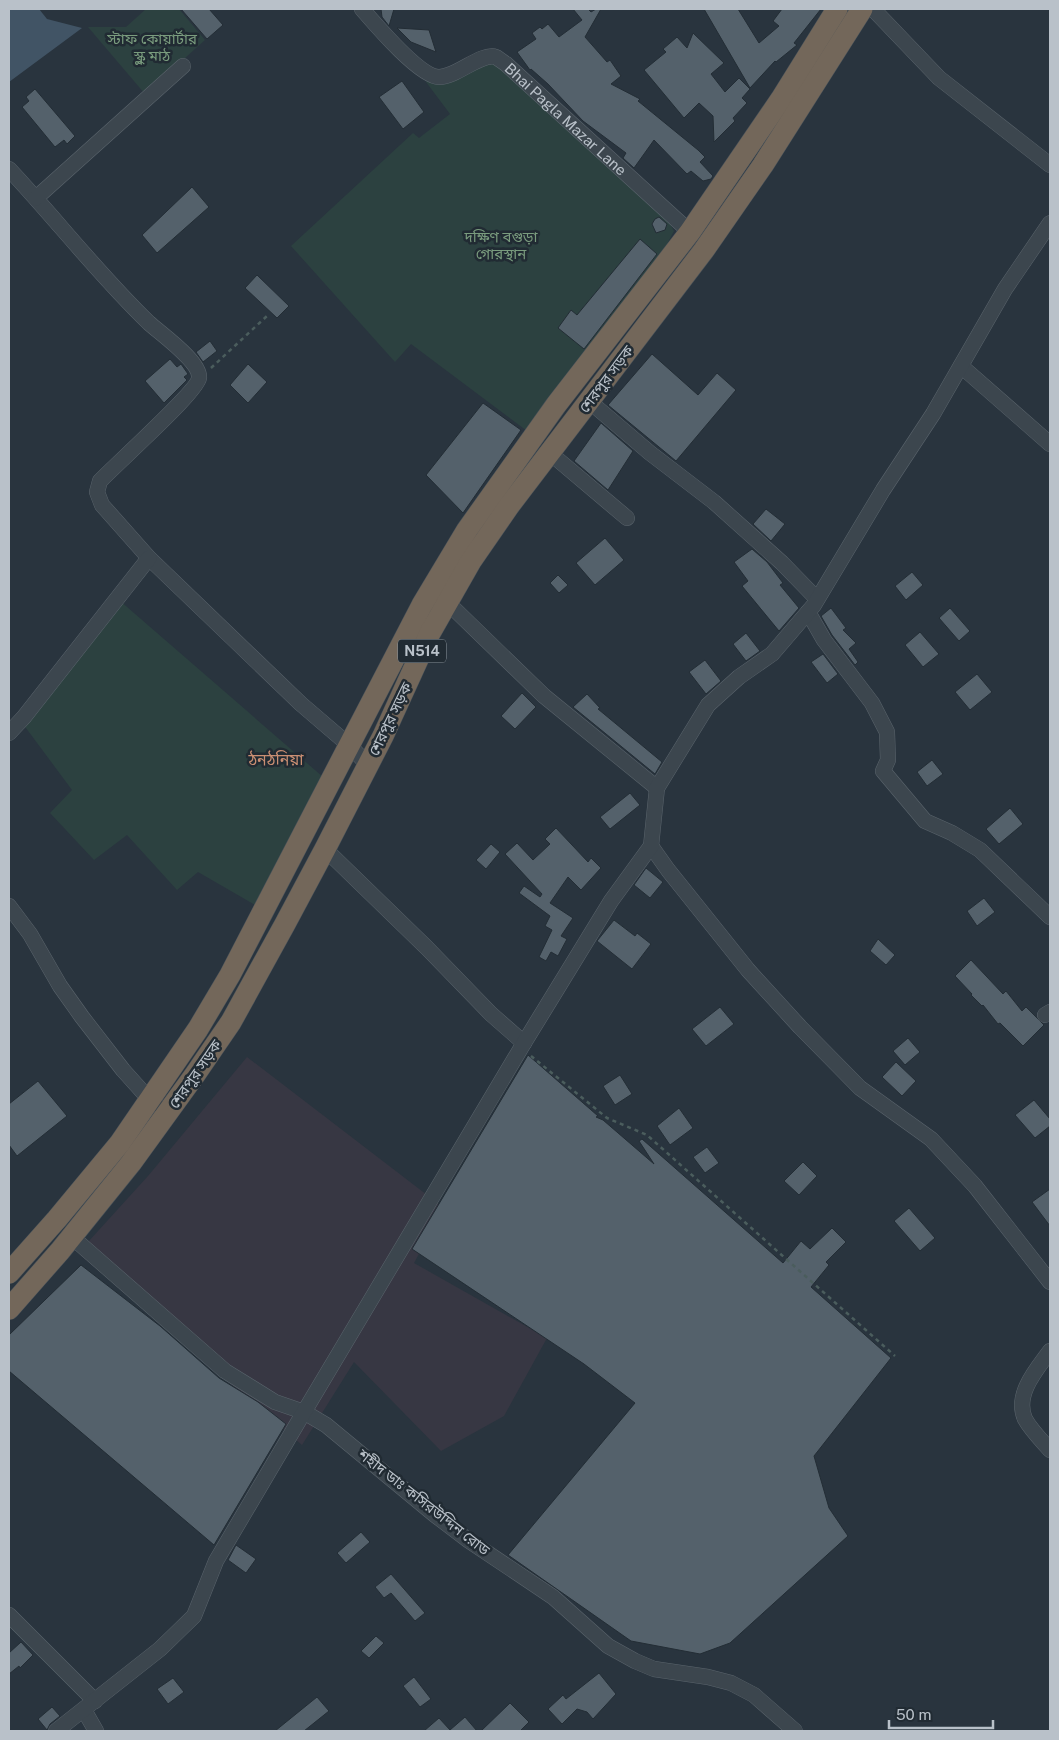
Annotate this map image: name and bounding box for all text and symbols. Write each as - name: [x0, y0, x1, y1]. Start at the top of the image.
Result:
- park label: স্টাফ কোয়ার্টার স্কুল মাঠ: [106, 30, 198, 65]
- street label: Bhai Pagla Mazar Lane: [502, 59, 630, 178]
- park label: দক্ষিণ বগুড়া গোরস্থান: [463, 228, 539, 262]
- street label: শেরপুর সড়ক: [575, 341, 638, 416]
- road number: N514: [398, 640, 446, 662]
- street label: শেরপুর সড়ক: [365, 679, 416, 759]
- district label: ঠনঠনিয়া: [247, 750, 304, 769]
- street label: শেরপুর সড়ক: [165, 1036, 226, 1112]
- street label: শহীদ ডাঃ কসিরউদ্দিন রোড: [354, 1445, 493, 1559]
- scale bar: [889, 1698, 993, 1730]
- text: 50 m: [896, 1706, 931, 1723]

